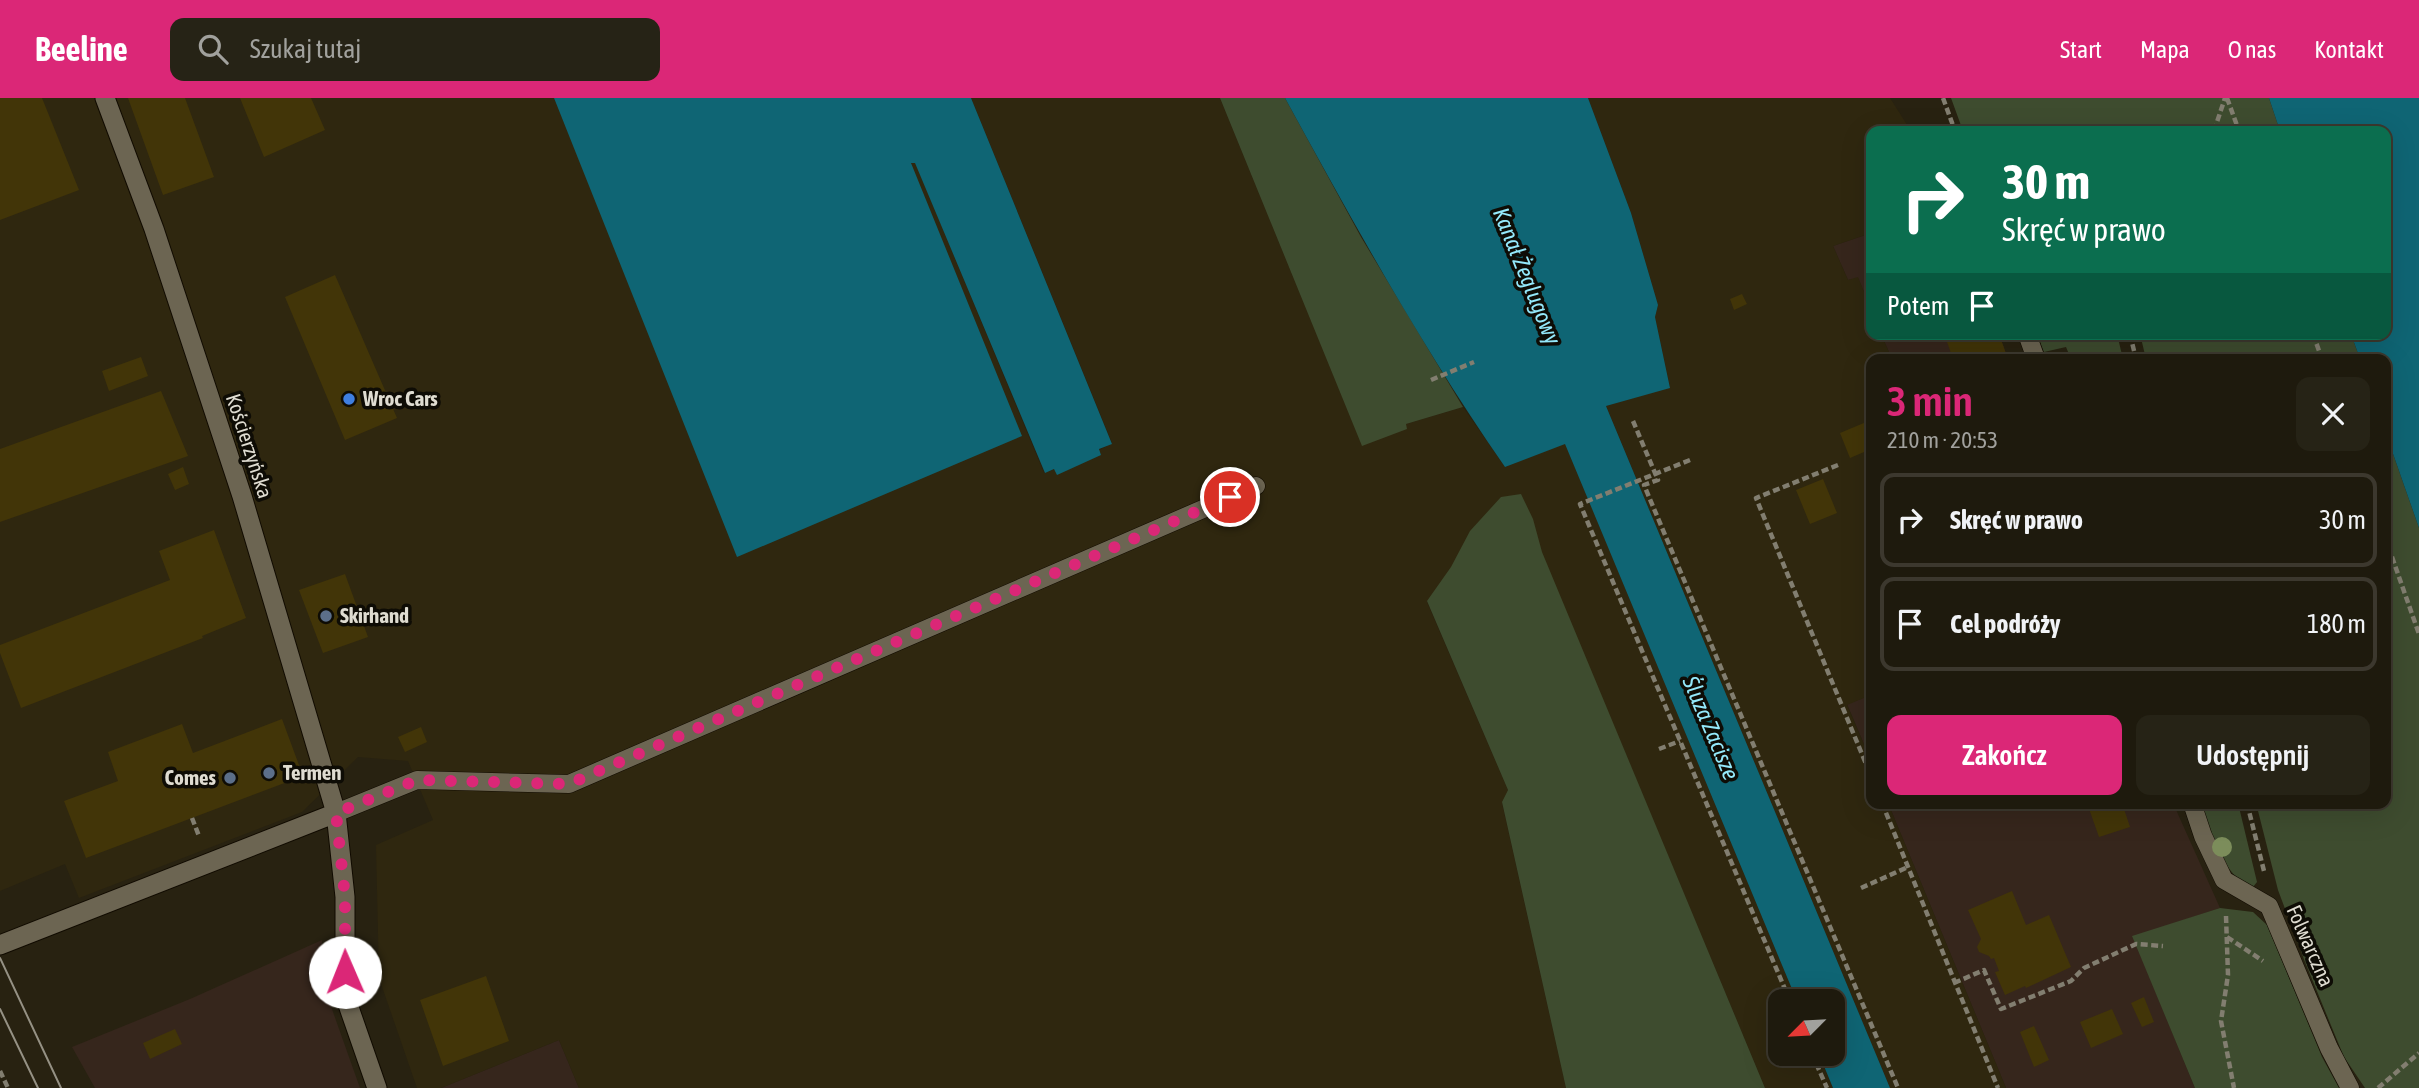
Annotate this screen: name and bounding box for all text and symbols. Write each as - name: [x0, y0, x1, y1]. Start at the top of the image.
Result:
- search box: [170, 18, 660, 81]
- text: Beeline: [35, 30, 128, 68]
- icon: search: [194, 30, 232, 68]
- text: Szukaj tutaj: [250, 34, 361, 64]
- text: Start: [2060, 36, 2102, 63]
- text: Mapa: [2140, 36, 2190, 63]
- text: O nas: [2228, 36, 2276, 63]
- text: Kontakt: [2314, 36, 2384, 63]
- text: 30 m: [2002, 153, 2090, 209]
- icon: right: [1887, 154, 1978, 245]
- water label: Kanał Żeglugowy: [1488, 204, 1566, 349]
- text: Skręć w prawo: [2002, 211, 2166, 248]
- icon: arrive: [1963, 287, 2001, 325]
- text: Potem: [1887, 291, 1949, 321]
- text: 3 min: [1887, 377, 1973, 425]
- button: close: [2296, 377, 2370, 451]
- place label: Wroc Cars: [362, 386, 438, 410]
- street label: Kościerzyńska: [222, 390, 278, 501]
- marker: Wroc Cars: [341, 391, 357, 407]
- text: 210 m · 20:53: [1887, 427, 1998, 453]
- pin: [1200, 467, 1260, 527]
- icon: arrive: [1211, 478, 1249, 516]
- icon: right: [1891, 501, 1929, 539]
- text: Skręć w prawo: [1950, 505, 2083, 535]
- text: 30 m: [2319, 505, 2366, 535]
- place label: Skirhand: [340, 603, 409, 627]
- icon: arrive: [1891, 605, 1929, 643]
- marker: Skirhand: [318, 608, 334, 624]
- text: Cel podróży: [1950, 609, 2061, 639]
- text: 180 m: [2307, 609, 2366, 639]
- water label: Śluza Zacisze: [1677, 671, 1744, 784]
- button: Zakończ: [1887, 715, 2122, 795]
- button: Udostępnij: [2136, 715, 2370, 795]
- place label: Termen: [283, 760, 342, 784]
- place label: Comes: [165, 765, 217, 789]
- marker: Termen: [261, 765, 277, 781]
- marker: Comes: [222, 770, 238, 786]
- street label: Folwarczna: [2282, 901, 2340, 990]
- position arrow: [308, 935, 382, 1009]
- north arrow: [1768, 989, 1844, 1066]
- map controls: [1768, 989, 1845, 1066]

